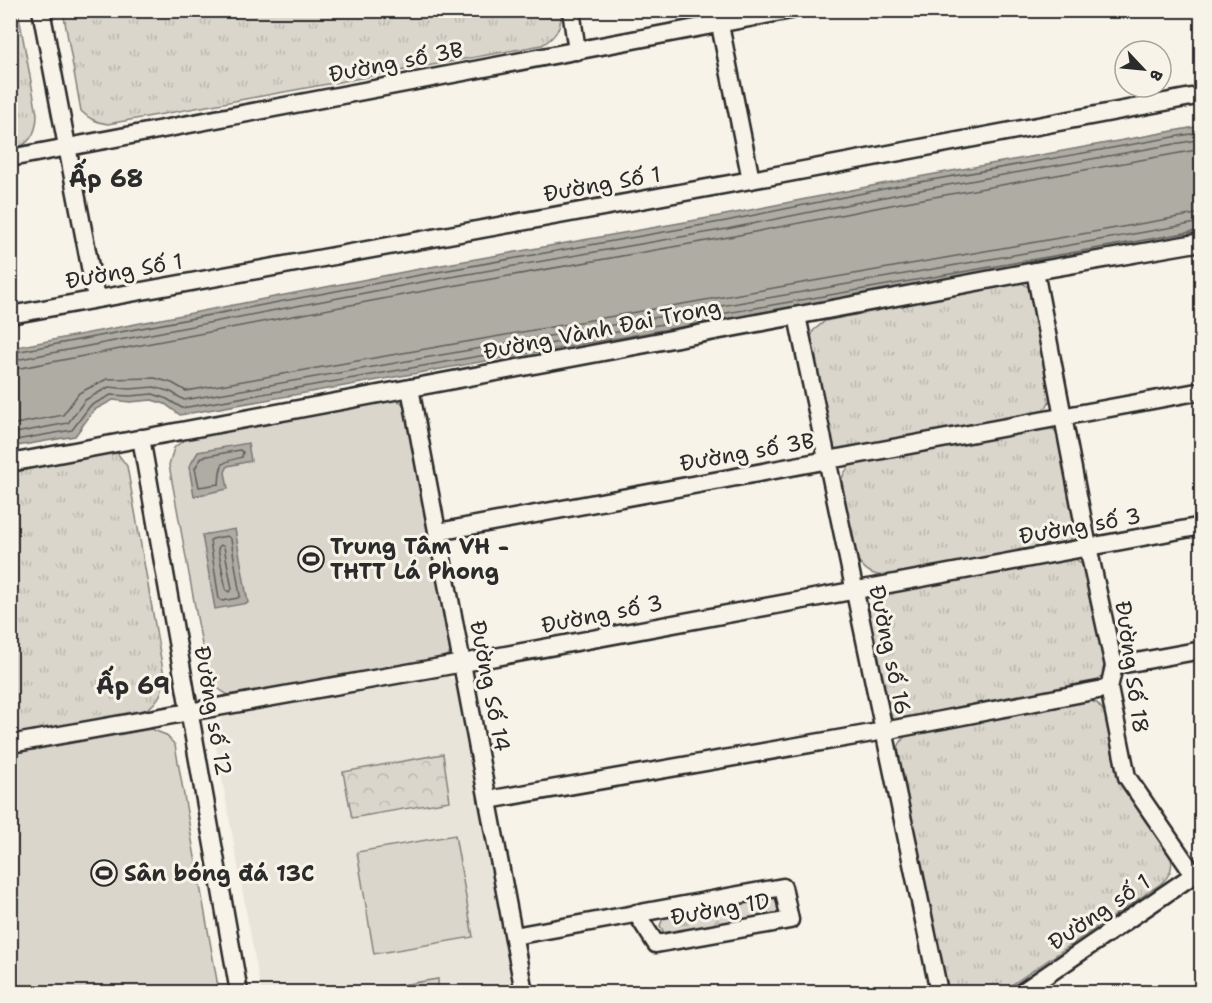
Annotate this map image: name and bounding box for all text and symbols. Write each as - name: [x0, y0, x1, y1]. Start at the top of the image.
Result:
- street label: Đường số 3B: [326, 35, 466, 89]
- north arrow: [1113, 39, 1173, 99]
- text: B: [1144, 66, 1168, 84]
- district label: Ấp 68: [69, 158, 143, 195]
- street label: Đường Số 1: [541, 159, 663, 209]
- street label: Đường Số 1: [63, 246, 185, 296]
- street label: Đường Vành Đai Trong: [481, 292, 723, 366]
- street label: Đường số 3B: [677, 426, 817, 478]
- street label: Đường số 3: [1017, 501, 1143, 551]
- place label: Trung Tâm VH - THTT Lá Phong: [330, 532, 509, 586]
- sports icon: Trung Tâm VH - THTT Lá Phong: [296, 544, 326, 574]
- street label: Đường số 16: [862, 583, 918, 717]
- street label: Đường số 3: [539, 588, 665, 640]
- street label: Đường Số 18: [1108, 599, 1156, 735]
- street label: Đường Số 14: [463, 618, 517, 754]
- street label: Đường số 12: [187, 644, 239, 778]
- district label: Ấp 69: [96, 665, 170, 702]
- sports icon: Sân bóng đá 13C: [89, 858, 119, 888]
- place label: Sân bóng đá 13C: [124, 859, 314, 888]
- street label: Đường số 1: [1042, 867, 1156, 957]
- street label: Đường 1D: [668, 886, 772, 932]

